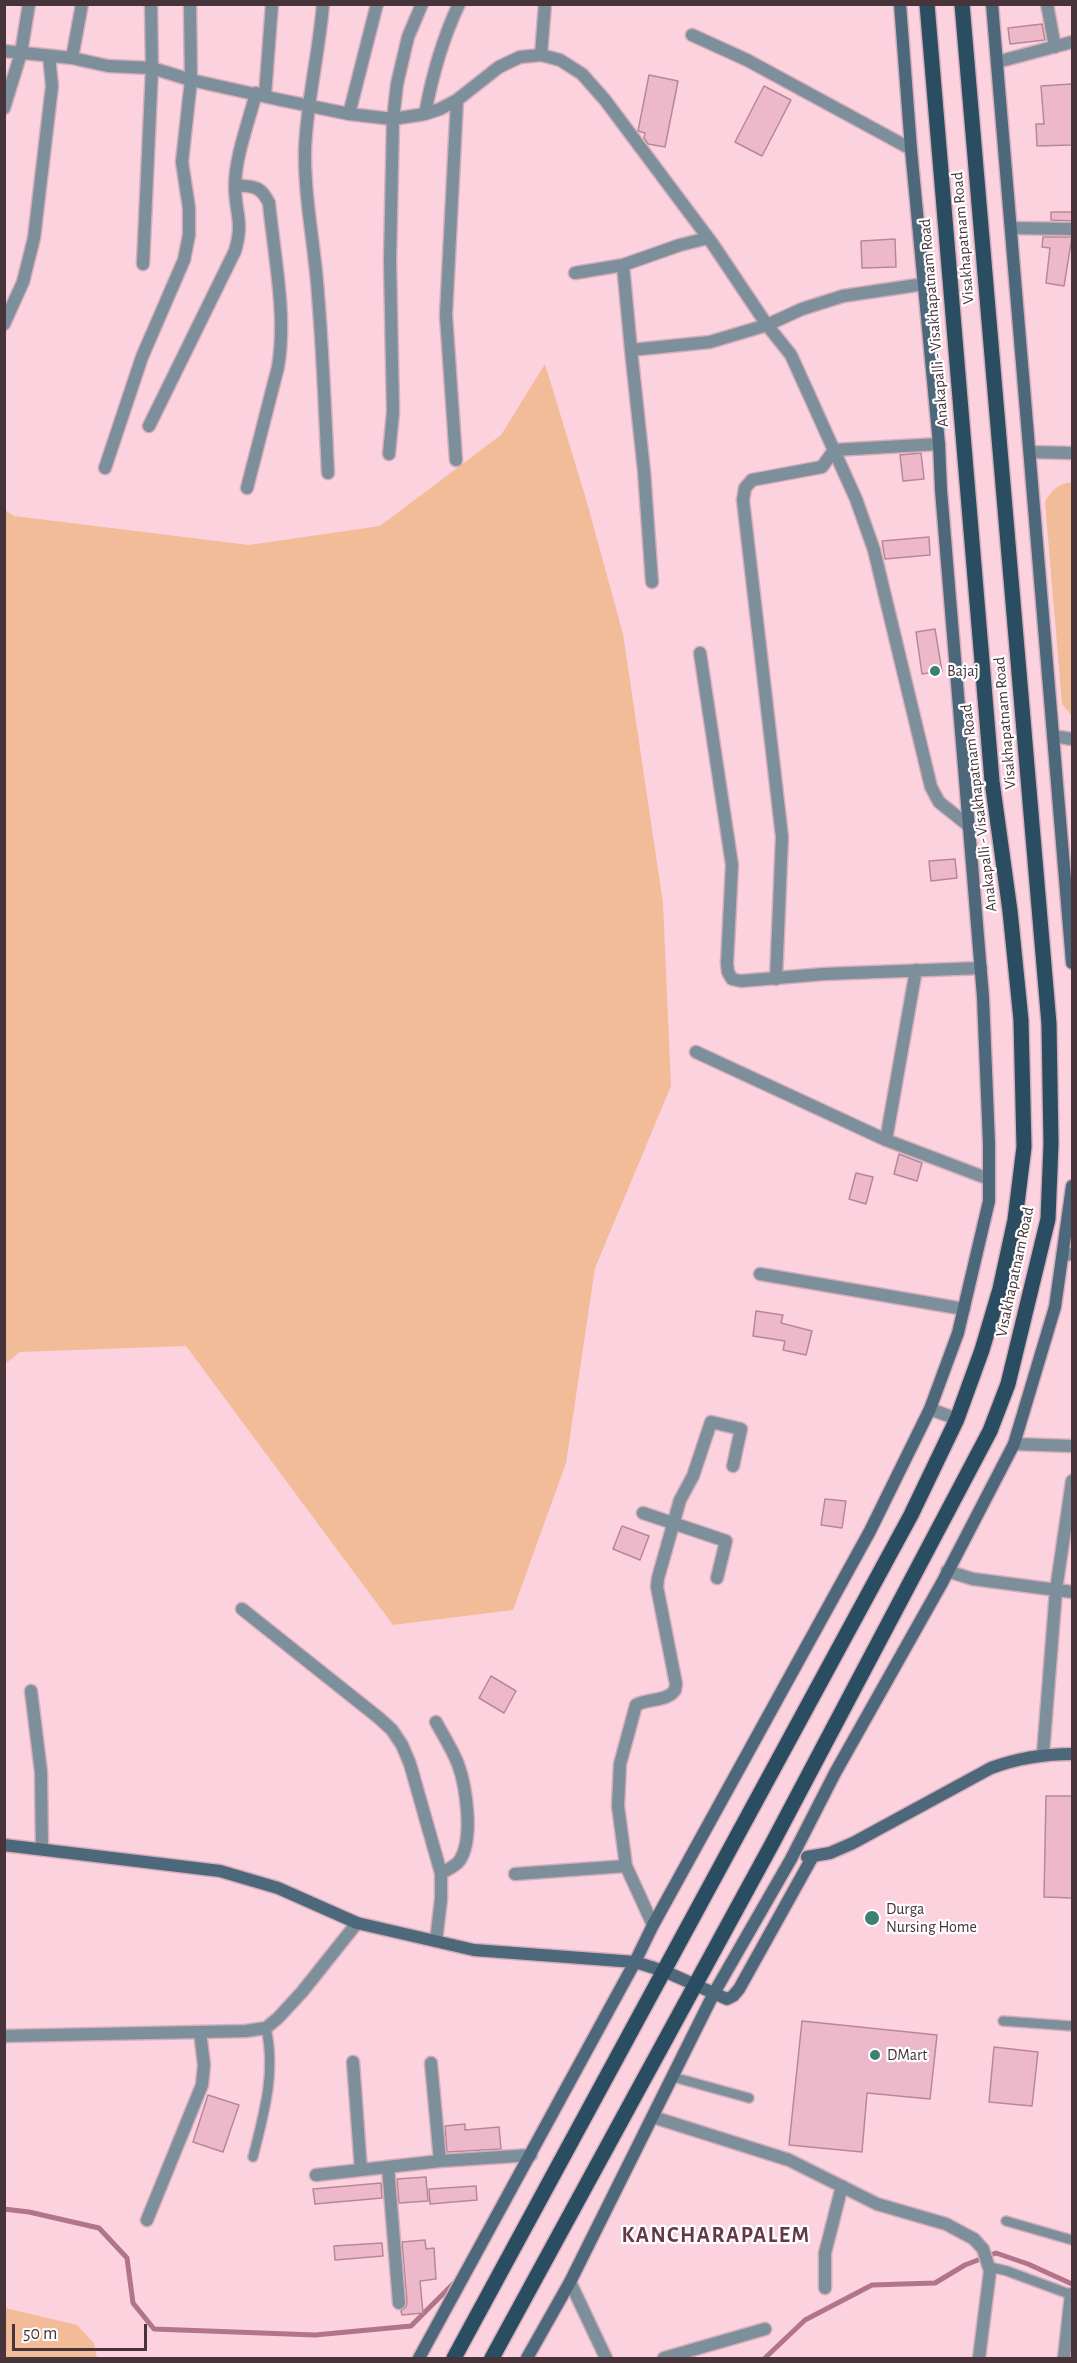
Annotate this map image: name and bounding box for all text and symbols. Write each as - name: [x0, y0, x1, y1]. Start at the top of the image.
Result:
- street label: Visakhapatnam Road: [948, 171, 978, 305]
- street label: Anakapalli - Visakhapatnam Road: [915, 218, 953, 428]
- street label: Visakhapatnam Road: [990, 656, 1020, 790]
- place label: Bajaj: [947, 661, 979, 681]
- marker: Bajaj: [928, 664, 942, 678]
- street label: Anakapalli - Visakhapatnam Road: [957, 703, 1001, 913]
- street label: Visakhapatnam Road: [992, 1205, 1038, 1339]
- place label: Durga Nursing Home: [886, 1899, 977, 1937]
- marker: Durga Nursing Home: [863, 1909, 881, 1927]
- place label: DMart: [887, 2045, 927, 2065]
- marker: DMart: [868, 2048, 882, 2062]
- district label: KANCHARAPALEM: [621, 2222, 811, 2248]
- scale bar: [15, 2312, 150, 2350]
- text: 50 m: [23, 2325, 57, 2343]

